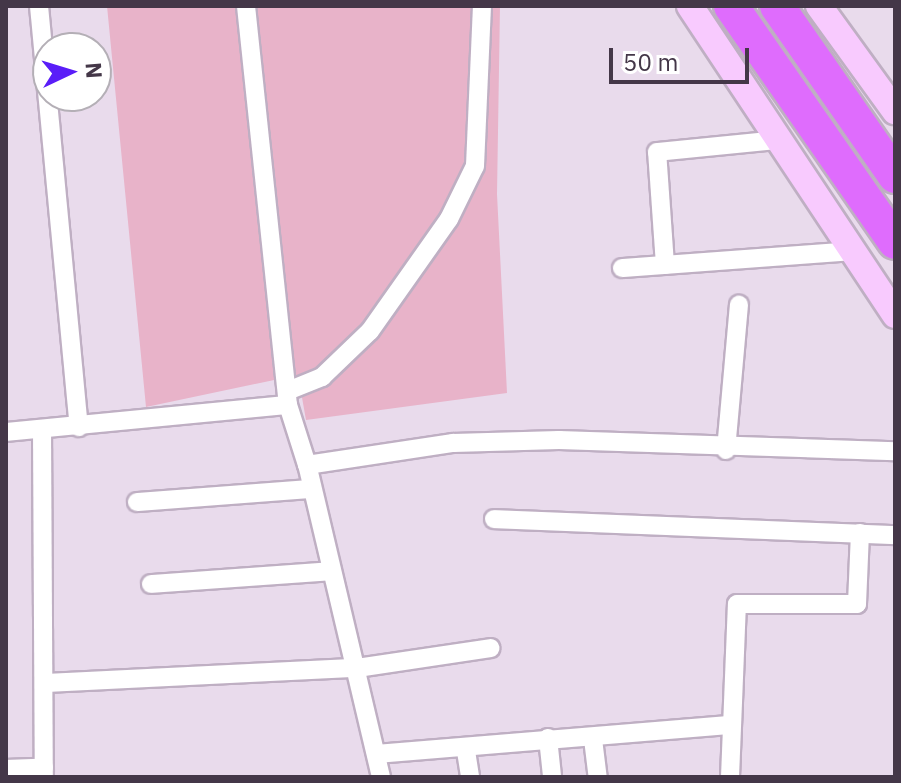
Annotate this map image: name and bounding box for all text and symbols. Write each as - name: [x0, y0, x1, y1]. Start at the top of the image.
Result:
- north arrow: [32, 32, 112, 112]
- scale bar: [613, 32, 753, 82]
- text: 50 m: [623, 46, 678, 78]
- text: N: [79, 61, 109, 79]

